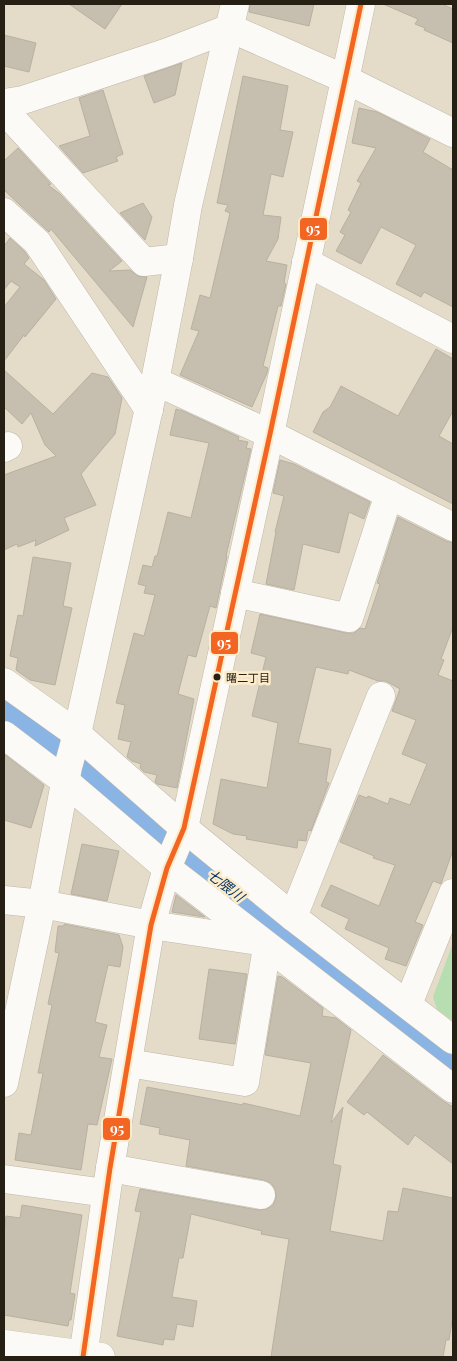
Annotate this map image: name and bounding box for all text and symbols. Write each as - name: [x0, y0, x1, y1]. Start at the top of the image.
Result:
- line badge: 95: [299, 217, 328, 241]
- text: 95: [306, 219, 320, 238]
- line badge: 95: [210, 631, 239, 655]
- text: 95: [217, 633, 231, 652]
- place label: 曙二丁目: [226, 670, 270, 685]
- marker: 曙二丁目: [212, 672, 222, 682]
- water label: 七隈川: [204, 865, 250, 907]
- line badge: 95: [102, 1117, 131, 1141]
- text: 95: [110, 1119, 124, 1138]

